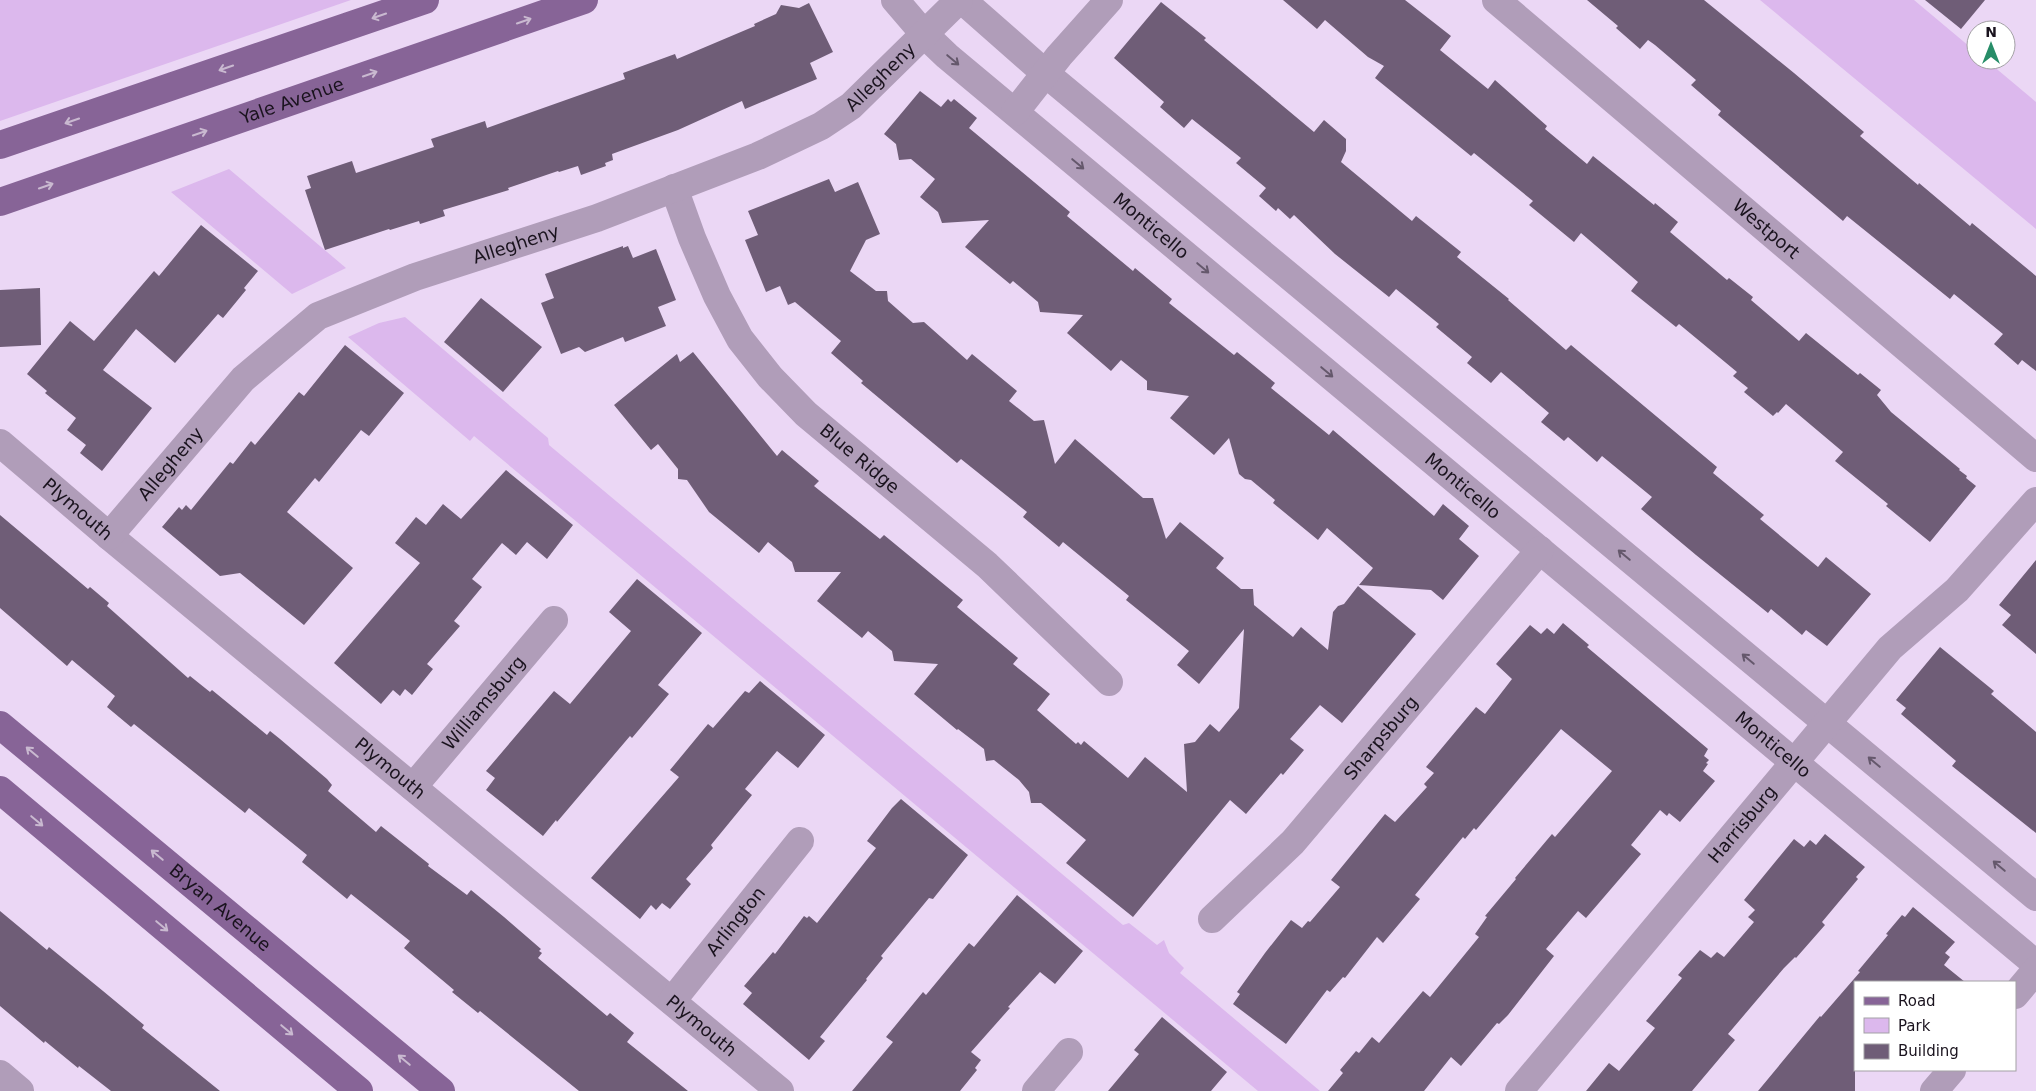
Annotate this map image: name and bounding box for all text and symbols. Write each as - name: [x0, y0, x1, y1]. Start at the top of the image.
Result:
- one-way arrow: [372, 12, 388, 21]
- one-way arrow: [515, 16, 531, 25]
- north arrow: [1966, 20, 2016, 70]
- text: N: [1985, 24, 1997, 40]
- street label: Allegheny: [841, 38, 920, 115]
- one-way arrow: [946, 55, 959, 66]
- one-way arrow: [218, 64, 234, 73]
- one-way arrow: [362, 69, 377, 78]
- street label: Yale Avenue: [236, 73, 346, 128]
- one-way arrow: [65, 117, 80, 126]
- one-way arrow: [191, 128, 207, 137]
- one-way arrow: [1071, 158, 1084, 170]
- one-way arrow: [38, 181, 53, 190]
- street label: Monticello: [1109, 188, 1193, 263]
- street label: Westport: [1729, 194, 1804, 263]
- street label: Allegheny: [470, 220, 562, 268]
- one-way arrow: [1196, 263, 1209, 274]
- one-way arrow: [1321, 367, 1334, 378]
- street label: Blue Ridge: [816, 419, 904, 498]
- street label: Allegheny: [133, 422, 208, 504]
- street label: Monticello: [1421, 448, 1505, 523]
- street label: Plymouth: [39, 473, 117, 544]
- one-way arrow: [1617, 549, 1630, 560]
- street label: Williamsburg: [438, 651, 529, 754]
- one-way arrow: [1742, 653, 1755, 664]
- street label: Sharpsburg: [1339, 691, 1422, 784]
- street label: Monticello: [1731, 707, 1815, 782]
- street label: Plymouth: [351, 733, 430, 803]
- one-way arrow: [26, 746, 39, 757]
- one-way arrow: [1867, 757, 1880, 768]
- street label: Harrisburg: [1704, 781, 1781, 867]
- one-way arrow: [31, 816, 44, 827]
- one-way arrow: [151, 850, 164, 861]
- street label: Bryan Avenue: [165, 859, 275, 955]
- one-way arrow: [1992, 861, 2005, 872]
- street label: Arlington: [701, 882, 769, 960]
- one-way arrow: [155, 920, 168, 931]
- legend: [1854, 981, 2016, 1071]
- street label: Plymouth: [662, 990, 741, 1061]
- text: Road: [1898, 992, 1936, 1010]
- text: Park: [1898, 1017, 1931, 1035]
- one-way arrow: [280, 1024, 293, 1036]
- text: Building: [1898, 1042, 1959, 1060]
- one-way arrow: [397, 1054, 410, 1065]

